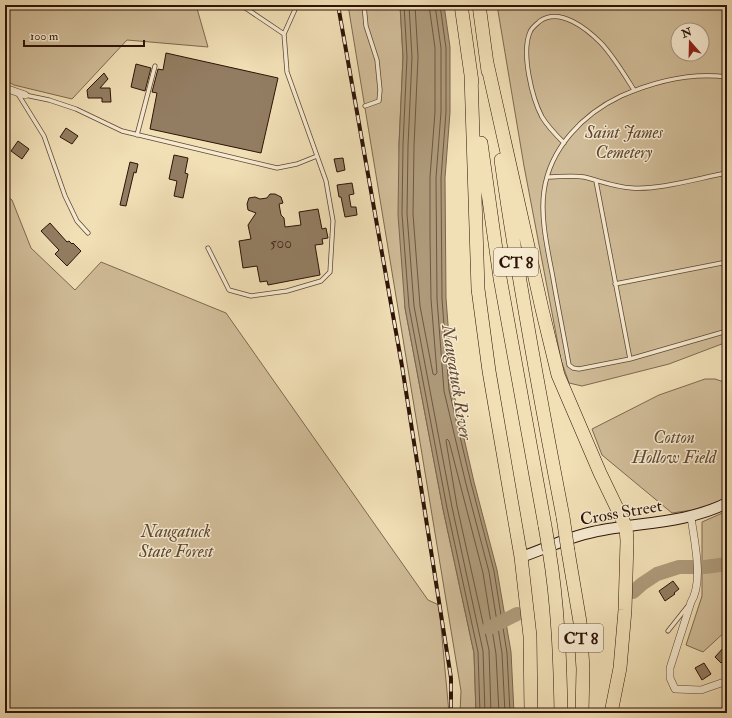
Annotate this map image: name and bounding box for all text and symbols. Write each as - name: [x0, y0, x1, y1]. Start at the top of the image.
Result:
- scale bar: [24, 22, 144, 48]
- north arrow: [670, 22, 710, 62]
- text: N: [679, 25, 695, 41]
- text: 100 m: [30, 29, 59, 44]
- park label: Saint James Cemetery: [584, 122, 663, 163]
- house number: 500: [270, 234, 292, 253]
- road number: CT 8: [494, 248, 538, 276]
- water label: Naugatuck River: [436, 322, 477, 443]
- park label: Cotton Hollow Field: [631, 427, 717, 468]
- street label: Cross Street: [578, 495, 664, 530]
- park label: Naugatuck State Forest: [138, 521, 214, 562]
- road number: CT 8: [559, 624, 603, 652]

